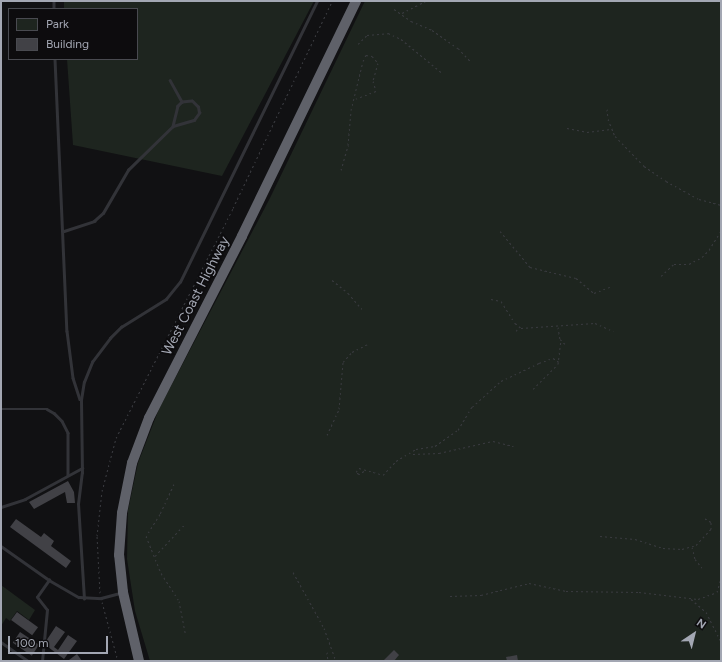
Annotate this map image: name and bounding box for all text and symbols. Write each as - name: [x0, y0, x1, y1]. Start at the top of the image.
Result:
- legend: [8, 8, 138, 60]
- text: Park: [46, 17, 69, 31]
- text: Building: [46, 37, 89, 51]
- street label: West Coast Highway: [159, 234, 233, 358]
- north arrow: [674, 614, 714, 654]
- text: N: [694, 616, 708, 632]
- scale bar: [10, 628, 110, 654]
- text: 100 m: [15, 636, 49, 650]

